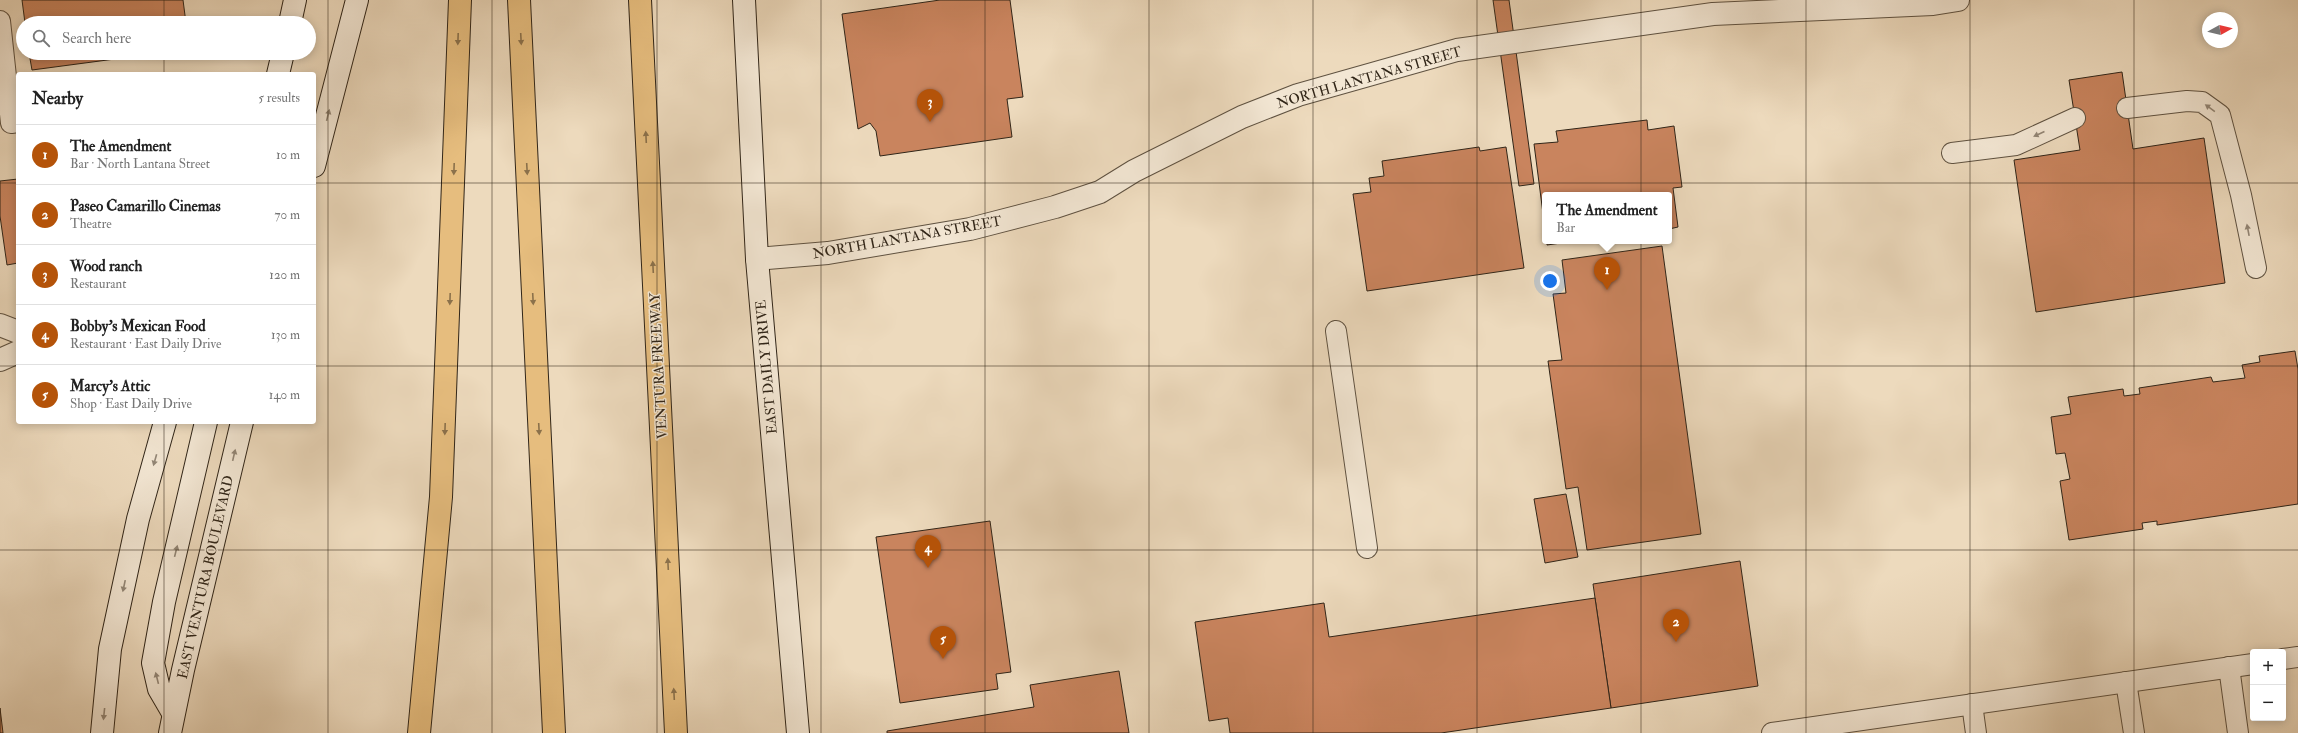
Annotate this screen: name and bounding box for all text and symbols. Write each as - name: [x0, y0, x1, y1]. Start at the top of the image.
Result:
- north arrow: [2202, 12, 2238, 48]
- search box: [16, 16, 316, 60]
- icon: search: [30, 27, 52, 49]
- text: Search here: [62, 29, 131, 48]
- one-way arrow: [455, 33, 462, 45]
- one-way arrow: [517, 33, 524, 45]
- street label: NORTH LANTANA STREET: [1275, 43, 1464, 112]
- text: Nearby: [32, 88, 83, 109]
- pin: 3: [917, 89, 943, 122]
- text: 5 results: [258, 90, 300, 106]
- one-way arrow: [2205, 104, 2216, 112]
- one-way arrow: [325, 109, 331, 121]
- one-way arrow: [643, 131, 650, 143]
- one-way arrow: [2034, 131, 2045, 137]
- text: The Amendment: [70, 137, 171, 156]
- text: 1: [43, 147, 47, 163]
- text: 10 m: [276, 147, 300, 163]
- text: Bar · North Lantana Street: [70, 156, 210, 172]
- one-way arrow: [451, 163, 457, 176]
- one-way arrow: [524, 163, 530, 176]
- popup: [1542, 192, 1672, 244]
- text: Paseo Camarillo Cinemas: [70, 197, 221, 216]
- text: The Amendment: [1556, 201, 1658, 220]
- text: 2: [42, 207, 48, 223]
- text: 70 m: [275, 207, 300, 223]
- street label: NORTH LANTANA STREET: [811, 212, 1004, 263]
- text: Theatre: [70, 216, 112, 232]
- text: Bar: [1556, 220, 1575, 236]
- one-way arrow: [2245, 224, 2251, 236]
- text: Wood ranch: [70, 257, 142, 276]
- pin: 1: [1594, 257, 1620, 290]
- one-way arrow: [650, 260, 656, 273]
- text: 3: [43, 267, 48, 283]
- text: 120 m: [269, 267, 300, 283]
- your location: [1540, 271, 1560, 291]
- text: Restaurant: [70, 276, 126, 292]
- street label: VENTURA FREEWAY: [646, 292, 671, 440]
- one-way arrow: [446, 293, 453, 305]
- one-way arrow: [530, 293, 537, 305]
- street label: EAST DAILY DRIVE: [752, 299, 781, 435]
- text: Bobby's Mexican Food: [70, 317, 206, 336]
- text: 4: [41, 327, 49, 343]
- text: 130 m: [271, 327, 300, 343]
- text: Restaurant · East Daily Drive: [70, 336, 221, 352]
- text: Marcy's Attic: [70, 377, 150, 396]
- text: 5: [42, 387, 48, 403]
- text: 140 m: [269, 387, 300, 403]
- text: Shop · East Daily Drive: [70, 396, 192, 412]
- one-way arrow: [536, 422, 543, 435]
- one-way arrow: [442, 423, 448, 436]
- one-way arrow: [232, 449, 238, 461]
- one-way arrow: [152, 454, 158, 466]
- street label: EAST VENTURA BOULEVARD: [174, 474, 237, 681]
- pin: 4: [915, 535, 941, 568]
- one-way arrow: [173, 545, 179, 557]
- one-way arrow: [665, 557, 671, 570]
- one-way arrow: [120, 580, 126, 592]
- pin: 2: [1663, 609, 1689, 642]
- pin: 5: [930, 626, 956, 659]
- map controls: [2250, 649, 2286, 721]
- button: +: [2250, 649, 2286, 685]
- one-way arrow: [153, 672, 159, 685]
- button: −: [2250, 685, 2286, 721]
- one-way arrow: [671, 688, 678, 700]
- one-way arrow: [100, 708, 107, 720]

